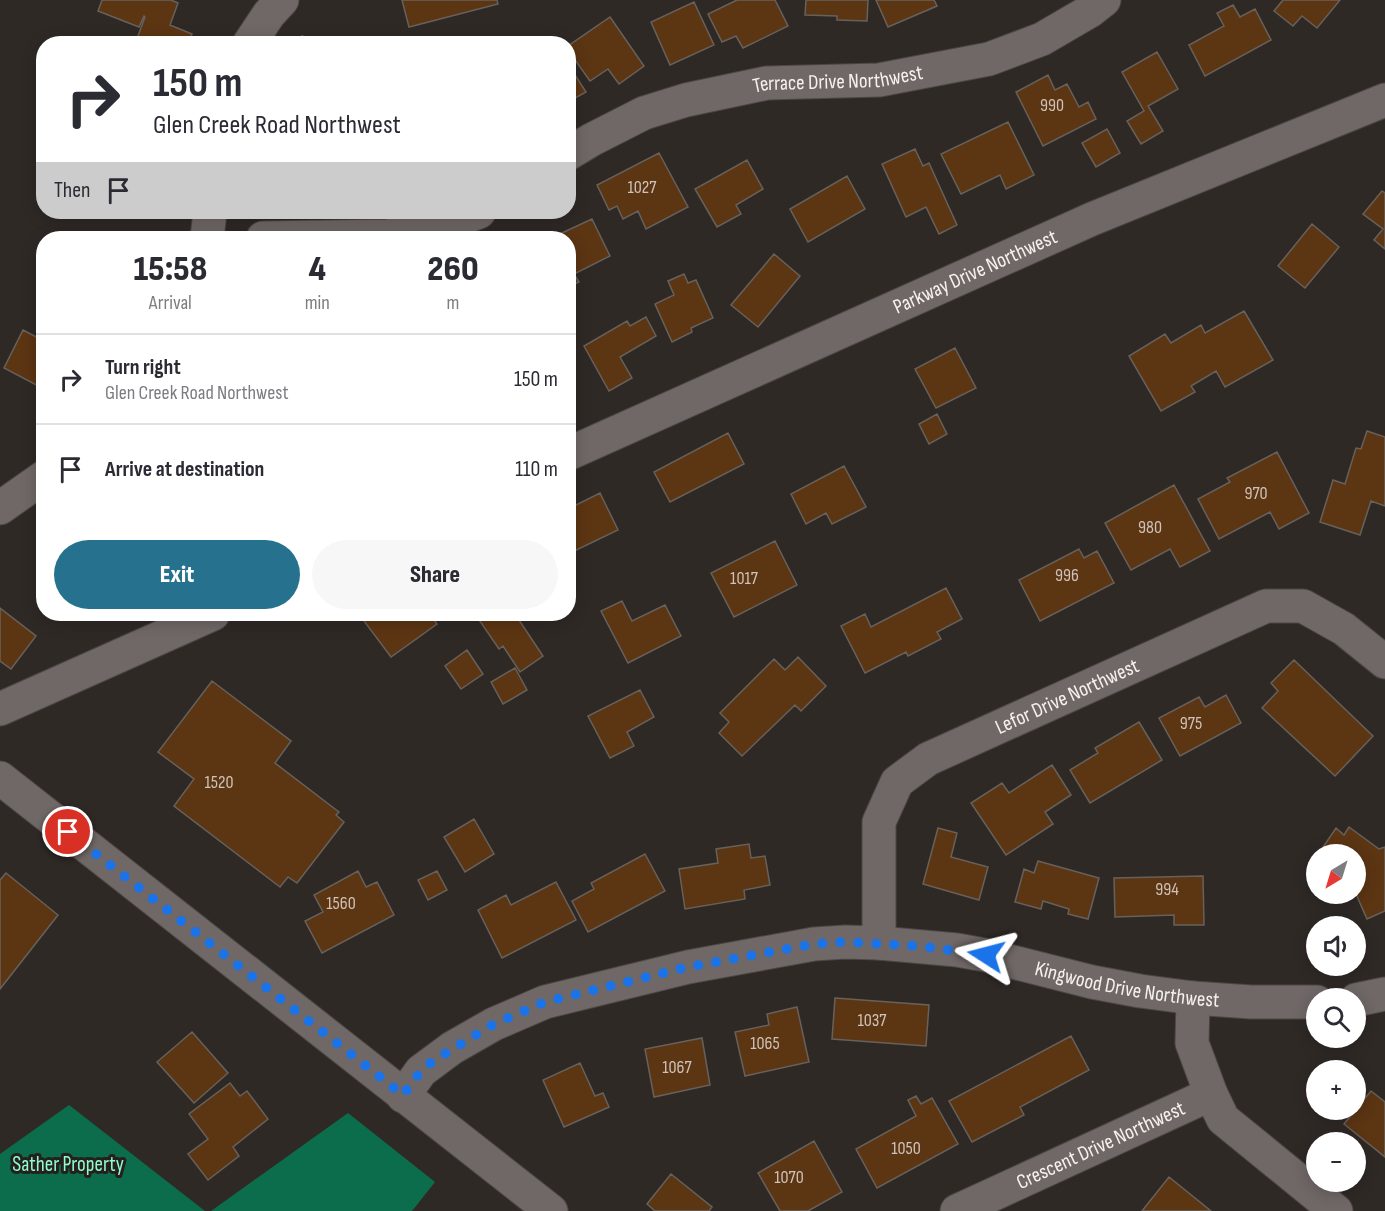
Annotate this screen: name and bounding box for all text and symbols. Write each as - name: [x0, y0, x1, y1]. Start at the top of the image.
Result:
- text: 150 m: [153, 58, 242, 109]
- icon: right: [54, 60, 132, 138]
- street label: Terrace Drive Northwest: [750, 60, 925, 99]
- house number: 990: [1040, 95, 1064, 116]
- text: Glen Creek Road Northwest: [153, 109, 401, 141]
- icon: arrive: [102, 174, 135, 207]
- text: Then: [54, 177, 90, 204]
- house number: 1027: [628, 177, 657, 198]
- street label: Parkway Drive Northwest: [889, 224, 1061, 320]
- text: 15:58: [133, 248, 207, 291]
- text: 4: [308, 248, 326, 291]
- text: 260: [427, 248, 479, 291]
- text: Arrival: [149, 291, 192, 315]
- text: min: [305, 291, 330, 315]
- text: m: [446, 291, 459, 315]
- text: Turn right: [105, 354, 181, 381]
- icon: right: [54, 363, 87, 396]
- text: 150 m: [514, 366, 558, 393]
- text: Glen Creek Road Northwest: [105, 381, 289, 405]
- icon: arrive: [54, 453, 87, 486]
- text: Arrive at destination: [105, 456, 264, 483]
- text: 110 m: [515, 456, 558, 483]
- house number: 970: [1244, 483, 1268, 504]
- house number: 980: [1138, 517, 1162, 538]
- button: Exit: [54, 540, 300, 609]
- button: Share: [312, 540, 558, 609]
- house number: 996: [1055, 565, 1079, 586]
- house number: 1017: [730, 568, 759, 589]
- street label: Lefor Drive Northwest: [991, 653, 1143, 740]
- house number: 975: [1180, 713, 1202, 734]
- house number: 1520: [205, 772, 233, 793]
- pin: [42, 806, 93, 857]
- icon: arrive: [51, 815, 84, 848]
- north arrow: [1306, 844, 1366, 904]
- map controls: [1306, 844, 1366, 1192]
- house number: 994: [1155, 879, 1179, 900]
- house number: 1560: [326, 893, 356, 914]
- button: sound: [1306, 916, 1366, 976]
- position arrow: [954, 923, 1018, 987]
- street label: Kingwood Drive Northwest: [1032, 956, 1220, 1013]
- button: search: [1306, 988, 1366, 1048]
- house number: 1037: [857, 1010, 887, 1031]
- house number: 1065: [750, 1033, 780, 1054]
- house number: 1067: [662, 1057, 693, 1078]
- button: +: [1306, 1060, 1366, 1120]
- street label: Crescent Drive Northwest: [1012, 1096, 1189, 1195]
- button: −: [1306, 1132, 1366, 1192]
- house number: 1050: [891, 1138, 921, 1159]
- park label: Sather Property: [12, 1152, 124, 1177]
- house number: 1070: [774, 1167, 804, 1188]

